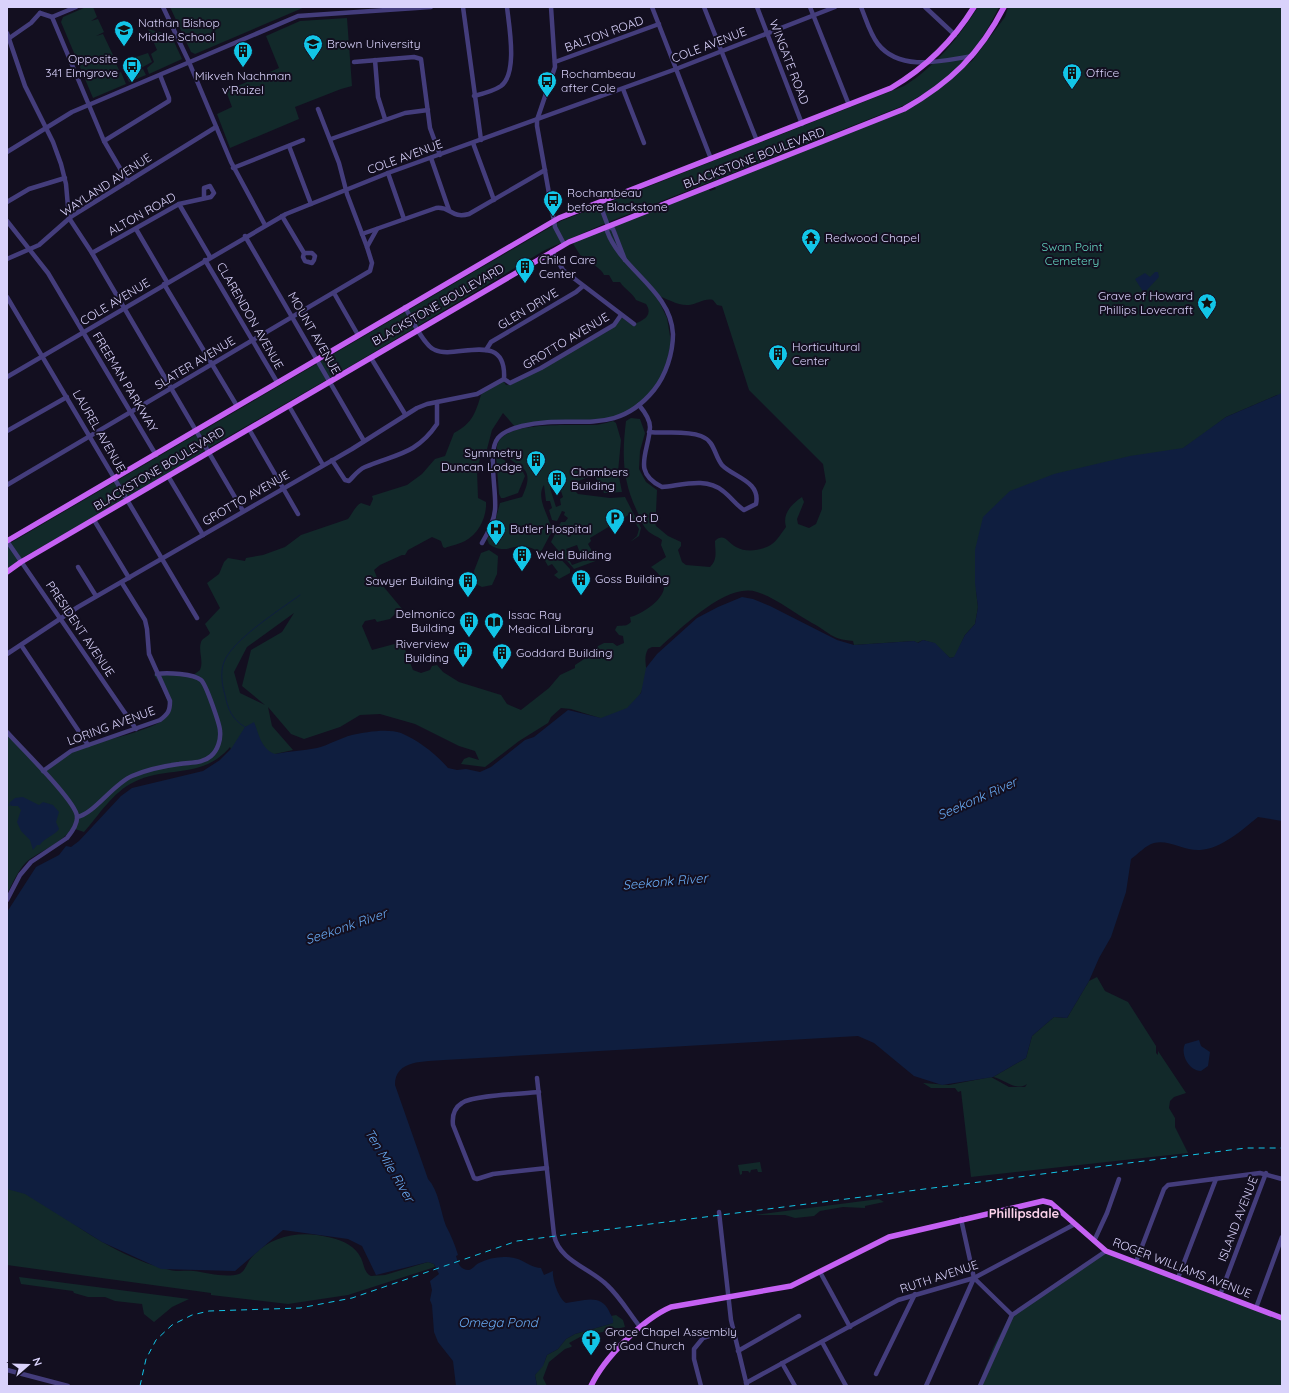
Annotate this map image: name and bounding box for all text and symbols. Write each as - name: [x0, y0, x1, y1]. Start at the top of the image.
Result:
- street label: BALTON ROAD: [562, 12, 646, 55]
- place label: Nathan Bishop Middle School: [138, 15, 220, 44]
- street label: WINGATE ROAD: [766, 17, 813, 107]
- school or university icon: Nathan Bishop Middle School: [113, 19, 135, 47]
- street label: COLE AVENUE: [669, 23, 749, 66]
- school or university icon: Brown University: [302, 33, 324, 61]
- place label: Brown University: [327, 36, 420, 51]
- building icon: Mikveh Nachman v’Raizel: [232, 40, 254, 68]
- place label: Opposite 341 Elmgrove: [45, 51, 118, 80]
- bus stop icon: Opposite 341 Elmgrove: [121, 55, 143, 83]
- building icon: Office: [1061, 62, 1083, 90]
- place label: Office: [1086, 65, 1120, 80]
- place label: Rochambeau after Cole: [561, 66, 636, 95]
- place label: Mikveh Nachman v’Raizel: [195, 68, 291, 97]
- bus stop icon: Rochambeau after Cole: [536, 70, 558, 98]
- street label: BLACKSTONE BOULEVARD: [681, 123, 827, 191]
- street label: COLE AVENUE: [365, 136, 445, 177]
- street label: WAYLAND AVENUE: [57, 149, 154, 220]
- place label: Rochambeau before Blackstone: [567, 185, 668, 214]
- street label: ALTON ROAD: [105, 189, 179, 238]
- bus stop icon: Rochambeau before Blackstone: [542, 189, 564, 217]
- temple icon: Redwood Chapel: [800, 227, 822, 255]
- place label: Redwood Chapel: [825, 230, 920, 245]
- park label: Swan Point Cemetery: [1041, 239, 1103, 268]
- place label: Child Care Center: [539, 252, 596, 281]
- building icon: Child Care Center: [514, 256, 536, 284]
- street label: CLARENDON AVENUE: [214, 260, 287, 372]
- street label: BLACKSTONE BOULEVARD: [369, 260, 507, 349]
- street label: COLE AVENUE: [77, 275, 153, 328]
- street label: GLEN DRIVE: [495, 285, 561, 333]
- place label: Grave of Howard Phillips Lovecraft: [1098, 288, 1193, 317]
- street label: MOUNT AVENUE: [285, 289, 344, 377]
- place icon: Grave of Howard Phillips Lovecraft: [1196, 292, 1218, 320]
- street label: GROTTO AVENUE: [520, 309, 612, 372]
- street label: FREEMAN PARKWAY: [90, 329, 161, 435]
- street label: SLATER AVENUE: [152, 333, 238, 392]
- place label: Horticultural Center: [792, 339, 860, 368]
- building icon: Horticultural Center: [767, 343, 789, 371]
- street label: LAUREL AVENUE: [70, 387, 129, 475]
- street label: BLACKSTONE BOULEVARD: [90, 423, 227, 514]
- place label: Symmetry Duncan Lodge: [441, 445, 522, 474]
- building icon: Symmetry Duncan Lodge: [525, 449, 547, 477]
- place label: Chambers Building: [571, 464, 629, 493]
- street label: GROTTO AVENUE: [200, 467, 292, 529]
- building icon: Chambers Building: [546, 468, 568, 496]
- parking icon: Lot D: [604, 507, 626, 535]
- place label: Lot D: [629, 510, 659, 525]
- hospital icon: Butler Hospital: [485, 518, 507, 546]
- place label: Butler Hospital: [510, 521, 591, 536]
- building icon: Weld Building: [511, 544, 533, 572]
- place label: Weld Building: [536, 547, 612, 562]
- building icon: Goss Building: [570, 568, 592, 596]
- building icon: Sawyer Building: [457, 570, 479, 598]
- place label: Goss Building: [595, 571, 669, 586]
- place label: Sawyer Building: [365, 573, 454, 588]
- street label: PRESIDENT AVENUE: [43, 578, 118, 679]
- place label: Delmonico Building: [396, 606, 455, 635]
- place label: Issac Ray Medical Library: [508, 607, 593, 636]
- building icon: Delmonico Building: [458, 610, 480, 638]
- library icon: Issac Ray Medical Library: [483, 611, 505, 639]
- place label: Riverview Building: [395, 636, 449, 665]
- building icon: Riverview Building: [452, 640, 474, 668]
- building icon: Goddard Building: [491, 642, 513, 670]
- place label: Goddard Building: [516, 645, 612, 660]
- street label: LORING AVENUE: [65, 703, 157, 748]
- water label: Seekonk River: [935, 773, 1021, 823]
- water label: Seekonk River: [622, 869, 710, 893]
- water label: Seekonk River: [303, 904, 391, 947]
- water label: Ten Mile River: [362, 1125, 419, 1206]
- street label: ISLAND AVENUE: [1214, 1174, 1261, 1264]
- district label: Phillipsdale: [989, 1205, 1060, 1221]
- street label: ROGER WILLIAMS AVENUE: [1111, 1234, 1254, 1301]
- street label: RUTH AVENUE: [898, 1257, 980, 1296]
- water label: Omega Pond: [458, 1314, 540, 1330]
- place label: Grace Chapel Assembly of God Church: [605, 1324, 737, 1353]
- church icon: Grace Chapel Assembly of God Church: [580, 1328, 602, 1356]
- north arrow: [8, 1345, 48, 1385]
- text: N: [29, 1355, 45, 1368]

